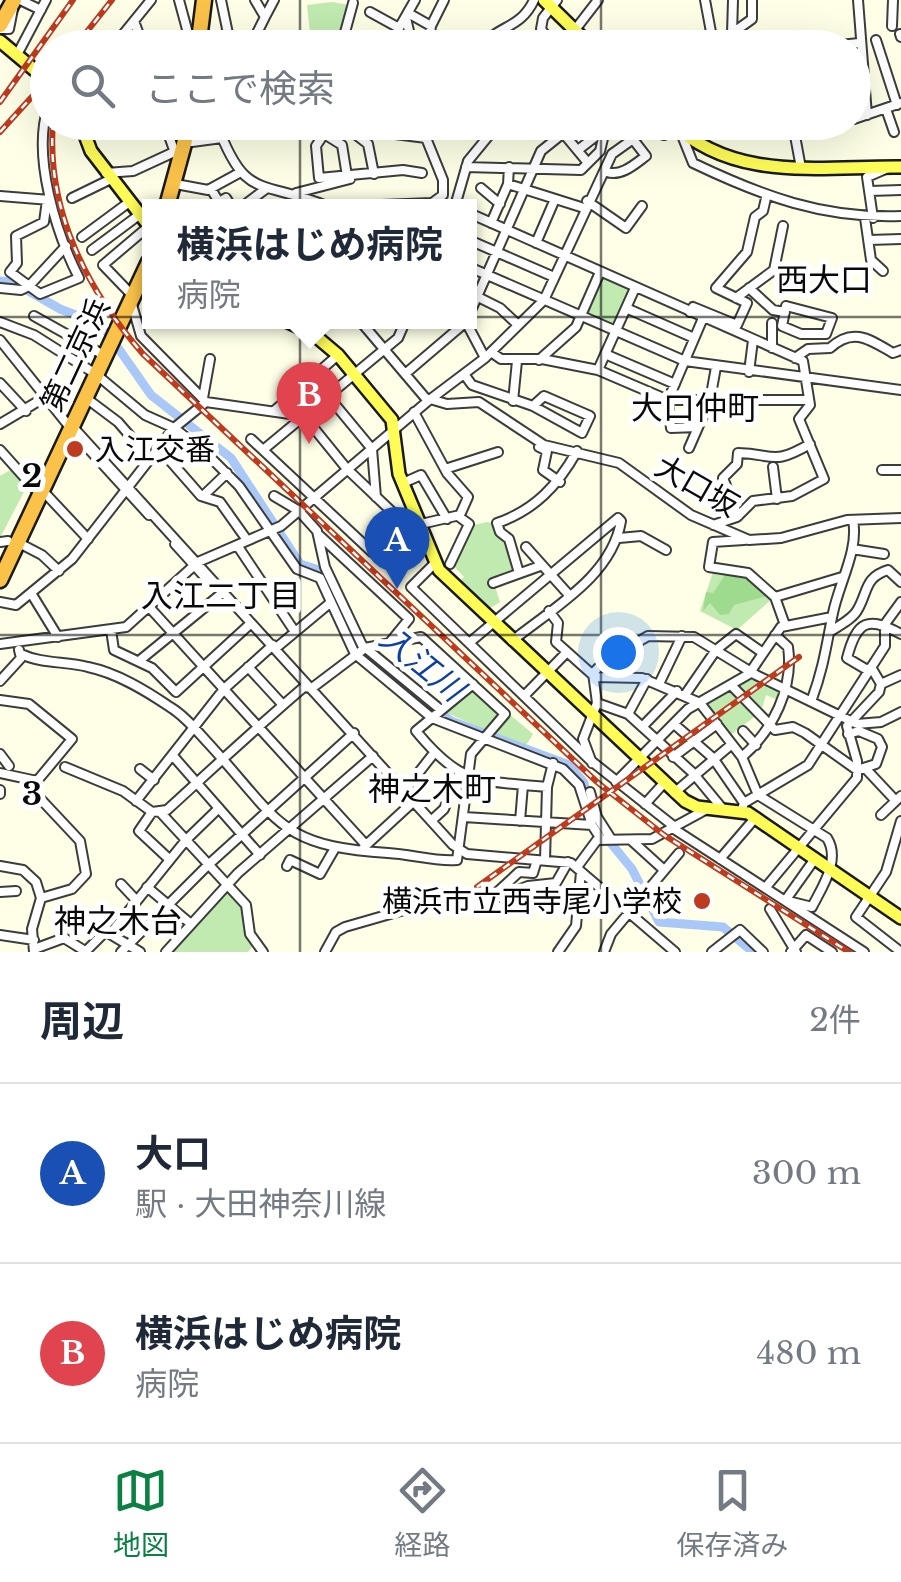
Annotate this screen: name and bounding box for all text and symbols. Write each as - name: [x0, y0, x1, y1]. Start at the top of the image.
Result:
- search box: [30, 30, 871, 140]
- icon: search: [65, 58, 120, 113]
- text: ここで検索: [145, 65, 335, 112]
- popup: [142, 199, 477, 329]
- text: 横浜はじめ病院: [176, 221, 443, 268]
- district label: 西大口: [776, 260, 872, 300]
- text: 病院: [176, 275, 241, 315]
- street label: 第二京浜: [33, 293, 117, 417]
- pin: B: [276, 362, 342, 444]
- district label: 大口仲町: [631, 388, 759, 428]
- place label: 入江交番: [95, 431, 215, 468]
- marker: 入江交番: [64, 438, 86, 460]
- street label: 大口坂: [649, 447, 745, 525]
- text: 2: [22, 456, 42, 496]
- pin: A: [364, 506, 430, 589]
- district label: 入江二丁目: [141, 576, 301, 616]
- water label: 入江川: [372, 618, 474, 712]
- your location: [593, 627, 644, 678]
- district label: 神之木町: [368, 769, 496, 809]
- text: 3: [22, 774, 42, 814]
- place label: 横浜市立西寺尾小学校: [382, 883, 682, 920]
- marker: 横浜市立西寺尾小学校: [691, 890, 713, 912]
- district label: 神之木台: [54, 901, 182, 941]
- text: 周辺: [40, 995, 124, 1047]
- text: 2件: [809, 1000, 861, 1040]
- text: 大口: [135, 1130, 211, 1177]
- text: A: [60, 1153, 85, 1193]
- text: 300 m: [752, 1153, 861, 1193]
- text: 駅 · 大田神奈川線: [135, 1184, 387, 1224]
- text: 横浜はじめ病院: [135, 1310, 401, 1357]
- text: B: [60, 1333, 85, 1373]
- text: 480 m: [757, 1333, 861, 1373]
- text: 病院: [135, 1364, 199, 1404]
- tab: 地図: [113, 1463, 169, 1563]
- tab: 経路: [394, 1463, 450, 1563]
- tab: 保存済み: [676, 1463, 788, 1563]

